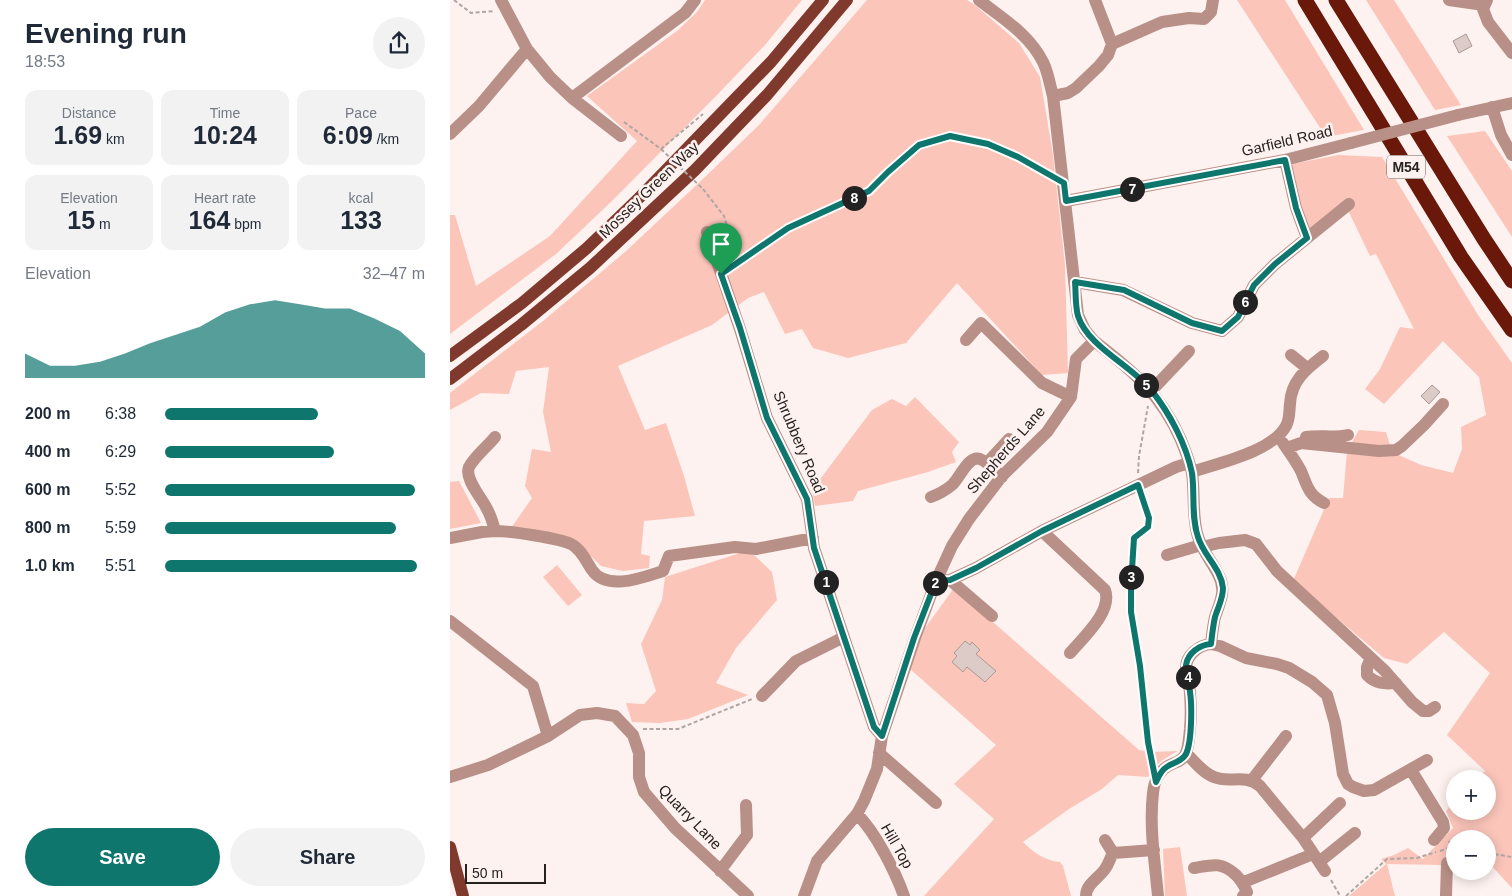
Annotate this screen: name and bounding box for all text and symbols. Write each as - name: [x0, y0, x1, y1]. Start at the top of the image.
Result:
- button: share: [373, 17, 425, 69]
- text: Evening run: [25, 18, 187, 49]
- text: 18:53: [25, 53, 65, 70]
- text: Distance: [62, 105, 116, 121]
- text: Time: [210, 105, 240, 121]
- text: Pace: [345, 105, 377, 121]
- text: 1.69: [53, 121, 102, 149]
- text: 10:24: [193, 121, 257, 149]
- text: 6:09: [323, 121, 373, 149]
- street label: Garfield Road: [1240, 122, 1334, 159]
- text: km: [102, 131, 125, 147]
- text: /km: [373, 131, 399, 147]
- street label: Mossey Green Way: [596, 138, 702, 241]
- road number: M54: [1387, 156, 1425, 178]
- pin: 7: [1120, 176, 1144, 202]
- text: 7: [1129, 181, 1136, 197]
- pin: 8: [842, 186, 866, 210]
- text: Elevation: [60, 190, 118, 206]
- text: Heart rate: [194, 190, 256, 206]
- text: kcal: [349, 190, 373, 206]
- text: 8: [851, 190, 858, 206]
- text: 15: [67, 206, 95, 234]
- text: 164: [189, 206, 230, 234]
- text: 133: [340, 206, 382, 234]
- text: m: [95, 216, 111, 232]
- text: bpm: [230, 216, 261, 232]
- pin: [700, 223, 742, 274]
- icon: arrive: [707, 230, 735, 258]
- text: Elevation: [25, 265, 91, 282]
- text: 32–47 m: [363, 265, 425, 282]
- pin: 6: [1232, 290, 1258, 314]
- text: 6: [1242, 294, 1249, 310]
- pin: 5: [1134, 372, 1158, 398]
- text: 5: [1143, 377, 1150, 393]
- street label: Shrubbery Road: [770, 388, 829, 495]
- street label: Shepherds Lane: [963, 403, 1048, 497]
- text: 200 m: [25, 405, 70, 422]
- text: 6:38: [105, 405, 136, 422]
- text: 400 m: [25, 443, 70, 460]
- text: 6:29: [105, 443, 136, 460]
- text: 600 m: [25, 481, 70, 498]
- text: 5:52: [105, 481, 136, 498]
- text: 800 m: [25, 519, 70, 536]
- text: 5:59: [105, 519, 136, 536]
- text: 1.0 km: [25, 557, 75, 574]
- text: 5:51: [105, 557, 136, 574]
- pin: 3: [1118, 564, 1144, 590]
- text: 3: [1128, 569, 1135, 585]
- pin: 1: [814, 570, 838, 594]
- pin: 2: [922, 570, 948, 596]
- text: 1: [823, 574, 830, 590]
- text: 2: [932, 575, 939, 591]
- pin: 4: [1176, 664, 1200, 690]
- text: 4: [1185, 669, 1192, 685]
- map controls: [1446, 770, 1496, 880]
- button: +: [1446, 770, 1496, 820]
- street label: Quarry Lane: [655, 781, 725, 853]
- street label: Hill Top: [878, 820, 917, 871]
- button: Save: [25, 828, 220, 886]
- button: Share: [230, 828, 425, 886]
- button: −: [1446, 830, 1496, 880]
- scale bar: [465, 861, 546, 884]
- text: 50 m: [472, 865, 503, 881]

